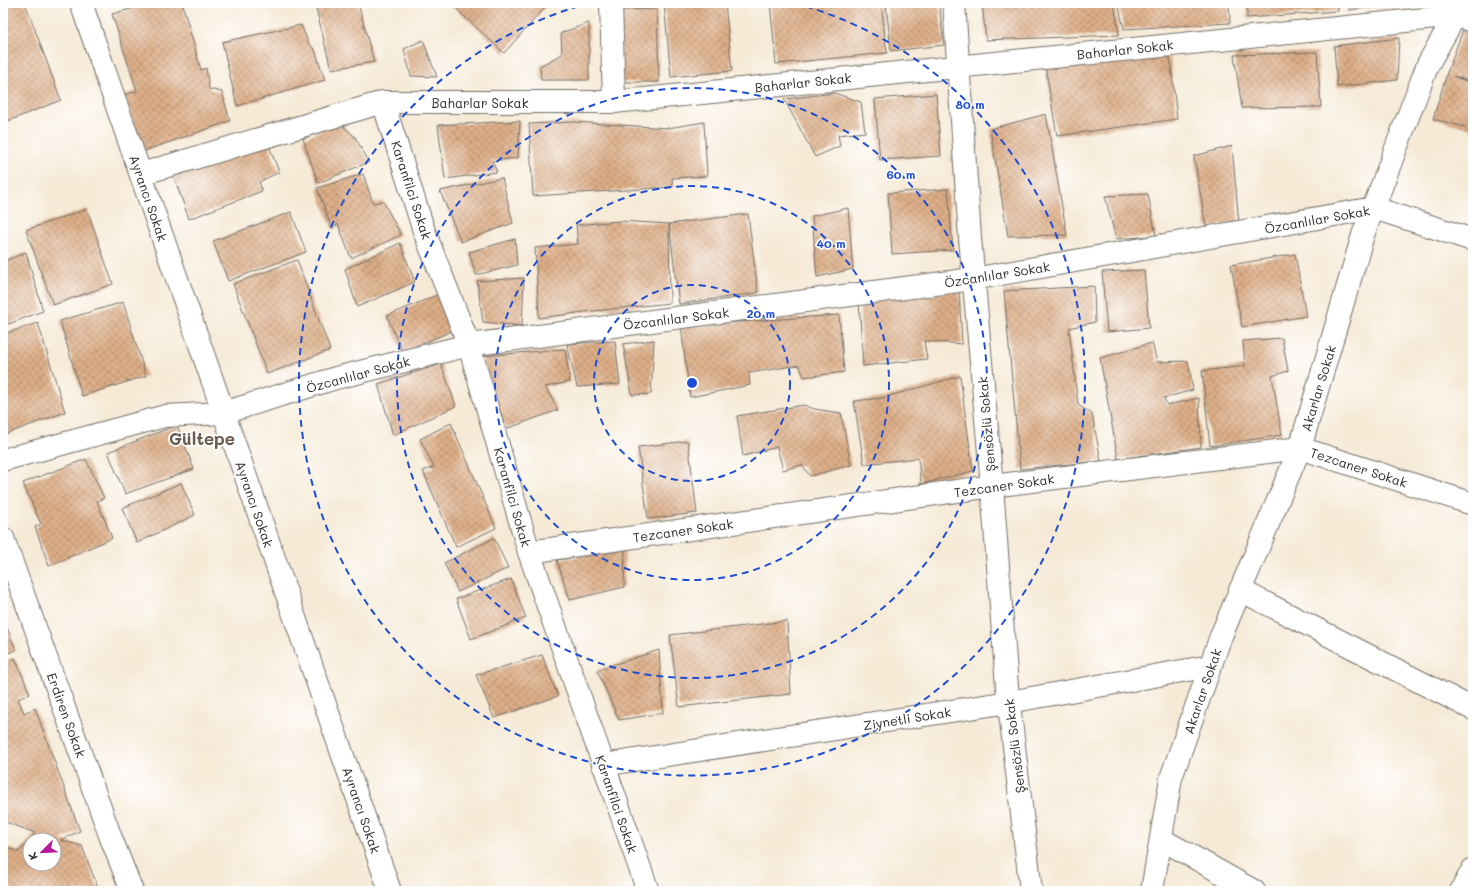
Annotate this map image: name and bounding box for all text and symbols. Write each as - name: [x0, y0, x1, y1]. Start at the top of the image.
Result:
- street label: Baharlar Sokak: [1076, 35, 1174, 63]
- street label: Baharlar Sokak: [754, 68, 852, 96]
- street label: Baharlar Sokak: [431, 94, 529, 111]
- text: 80 m: [955, 96, 985, 112]
- street label: Karanfilci Sokak: [388, 138, 436, 242]
- street label: Ayrancı Sokak: [126, 152, 172, 244]
- text: 60 m: [887, 166, 915, 182]
- street label: Özcanlılar Sokak: [1263, 201, 1371, 237]
- text: 40 m: [816, 235, 846, 251]
- street label: Özcanlılar Sokak: [943, 257, 1051, 291]
- street label: Özcanlılar Sokak: [622, 303, 730, 333]
- text: 20 m: [747, 305, 775, 321]
- street label: Akarlar Sokak: [1297, 343, 1339, 433]
- street label: Özcanlılar Sokak: [304, 352, 412, 396]
- centre of rings: [685, 376, 699, 390]
- street label: Şensözlü Sokak: [973, 376, 999, 472]
- district label: Gültepe: [169, 427, 235, 449]
- street label: Tezcaner Sokak: [1308, 443, 1410, 491]
- street label: Karanfilci Sokak: [491, 445, 535, 549]
- street label: Ayrancı Sokak: [232, 458, 278, 550]
- street label: Tezcaner Sokak: [953, 470, 1055, 500]
- street label: Tezcaner Sokak: [632, 515, 734, 545]
- street label: Akarlar Sokak: [1179, 646, 1225, 736]
- street label: Erdiren Sokak: [44, 670, 90, 760]
- street label: Şensözlü Sokak: [1000, 698, 1028, 794]
- street label: Ziynetli Sokak: [862, 703, 952, 733]
- street label: Karanfilci Sokak: [592, 753, 642, 855]
- street label: Ayrancı Sokak: [339, 764, 385, 856]
- north arrow: [22, 832, 62, 872]
- text: K: [24, 850, 41, 863]

